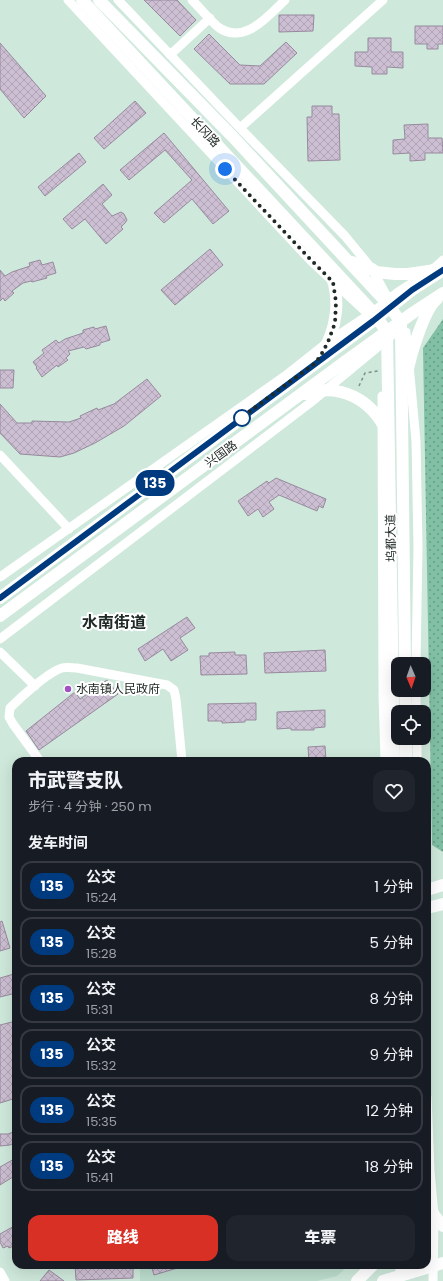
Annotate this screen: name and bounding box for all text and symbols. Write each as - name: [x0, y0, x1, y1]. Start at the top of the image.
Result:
- street label: 长冈路: [187, 113, 224, 151]
- your location: [215, 159, 235, 179]
- unlabelled marker: [233, 409, 251, 427]
- street label: 兴国路: [201, 436, 240, 471]
- line badge: 135: [132, 470, 178, 496]
- text: 135: [144, 473, 166, 493]
- street label: 坞都大道: [382, 514, 399, 562]
- district label: 水南街道: [82, 611, 146, 634]
- north arrow: [391, 657, 431, 697]
- map controls: [391, 657, 431, 745]
- place label: 水南镇人民政府: [76, 680, 160, 697]
- marker: 水南镇人民政府: [63, 684, 73, 694]
- button: locate: [391, 705, 431, 745]
- text: 市武警支队: [28, 767, 123, 794]
- button: heart: [373, 770, 415, 812]
- text: 步行 · 4 分钟 · 250 m: [28, 797, 152, 816]
- text: 发车时间: [28, 832, 88, 853]
- text: 公交: [86, 866, 116, 887]
- text: 135: [41, 876, 63, 896]
- text: 1 分钟: [374, 876, 413, 897]
- text: 15:24: [86, 888, 117, 907]
- text: 公交: [86, 922, 116, 943]
- text: 135: [41, 932, 63, 952]
- text: 5 分钟: [370, 932, 413, 953]
- text: 15:28: [86, 944, 117, 963]
- text: 公交: [86, 978, 116, 999]
- text: 135: [41, 988, 63, 1008]
- text: 8 分钟: [370, 988, 413, 1009]
- text: 15:31: [86, 1000, 113, 1019]
- text: 公交: [86, 1034, 116, 1055]
- text: 135: [41, 1044, 63, 1064]
- text: 9 分钟: [370, 1044, 413, 1065]
- text: 15:32: [86, 1056, 116, 1075]
- text: 公交: [86, 1090, 116, 1111]
- text: 135: [41, 1100, 63, 1120]
- text: 12 分钟: [366, 1100, 413, 1121]
- text: 15:35: [86, 1112, 117, 1131]
- text: 公交: [86, 1146, 116, 1167]
- text: 135: [41, 1156, 63, 1176]
- text: 18 分钟: [365, 1156, 413, 1177]
- text: 15:41: [86, 1168, 113, 1187]
- button: 路线: [28, 1215, 218, 1261]
- button: 车票: [226, 1215, 415, 1261]

